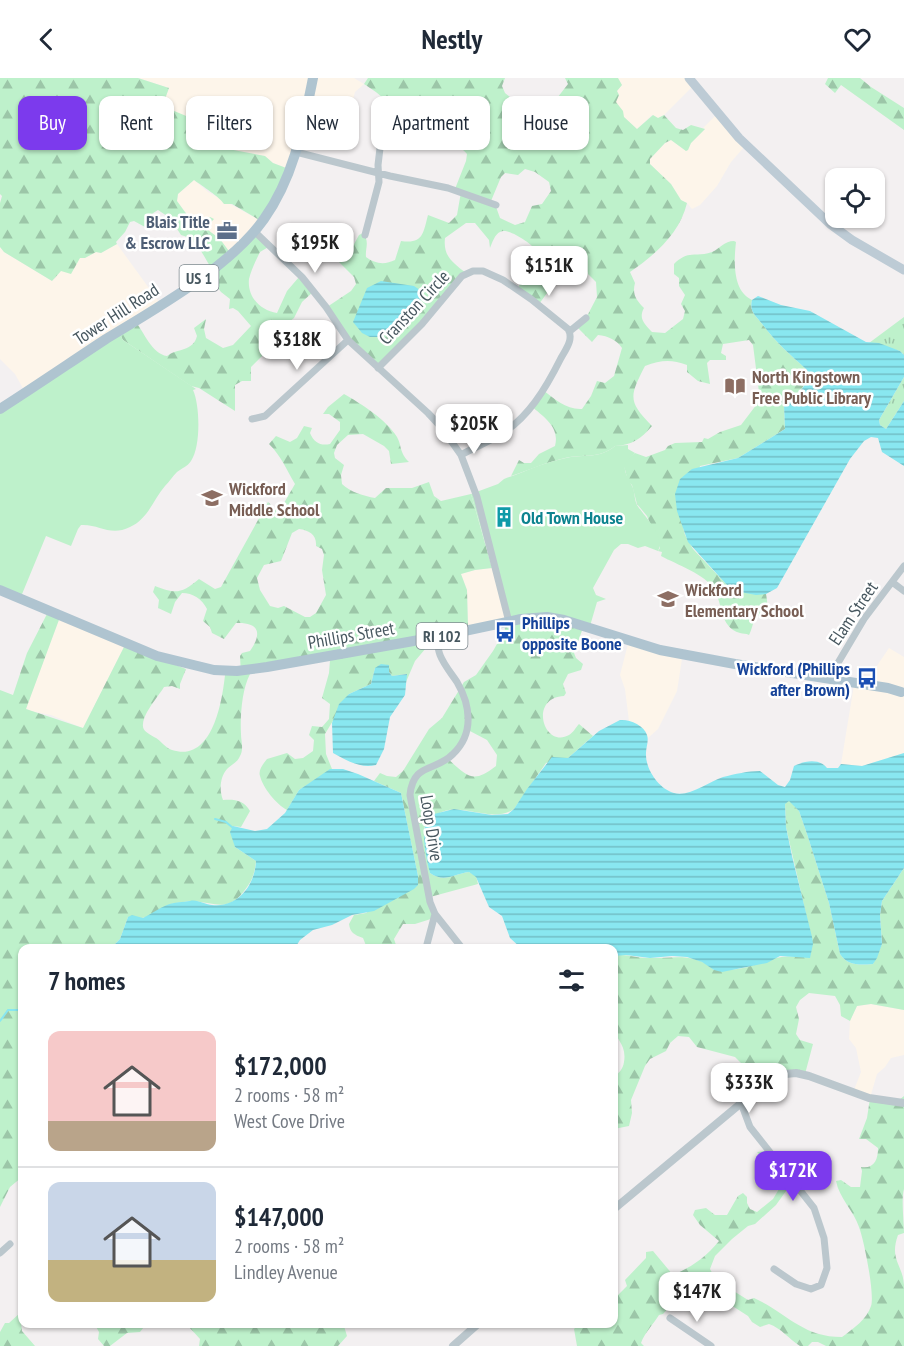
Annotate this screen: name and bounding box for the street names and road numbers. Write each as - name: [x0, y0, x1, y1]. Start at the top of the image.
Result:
- road number: US 1: [180, 265, 218, 291]
- street label: Cranston Circle: [374, 265, 454, 349]
- street label: Tower Hill Road: [69, 278, 163, 350]
- street label: Elam Street: [823, 577, 883, 649]
- street label: Phillips Street: [306, 616, 396, 654]
- road number: RI 102: [416, 623, 468, 649]
- street label: Loop Drive: [415, 793, 449, 863]

